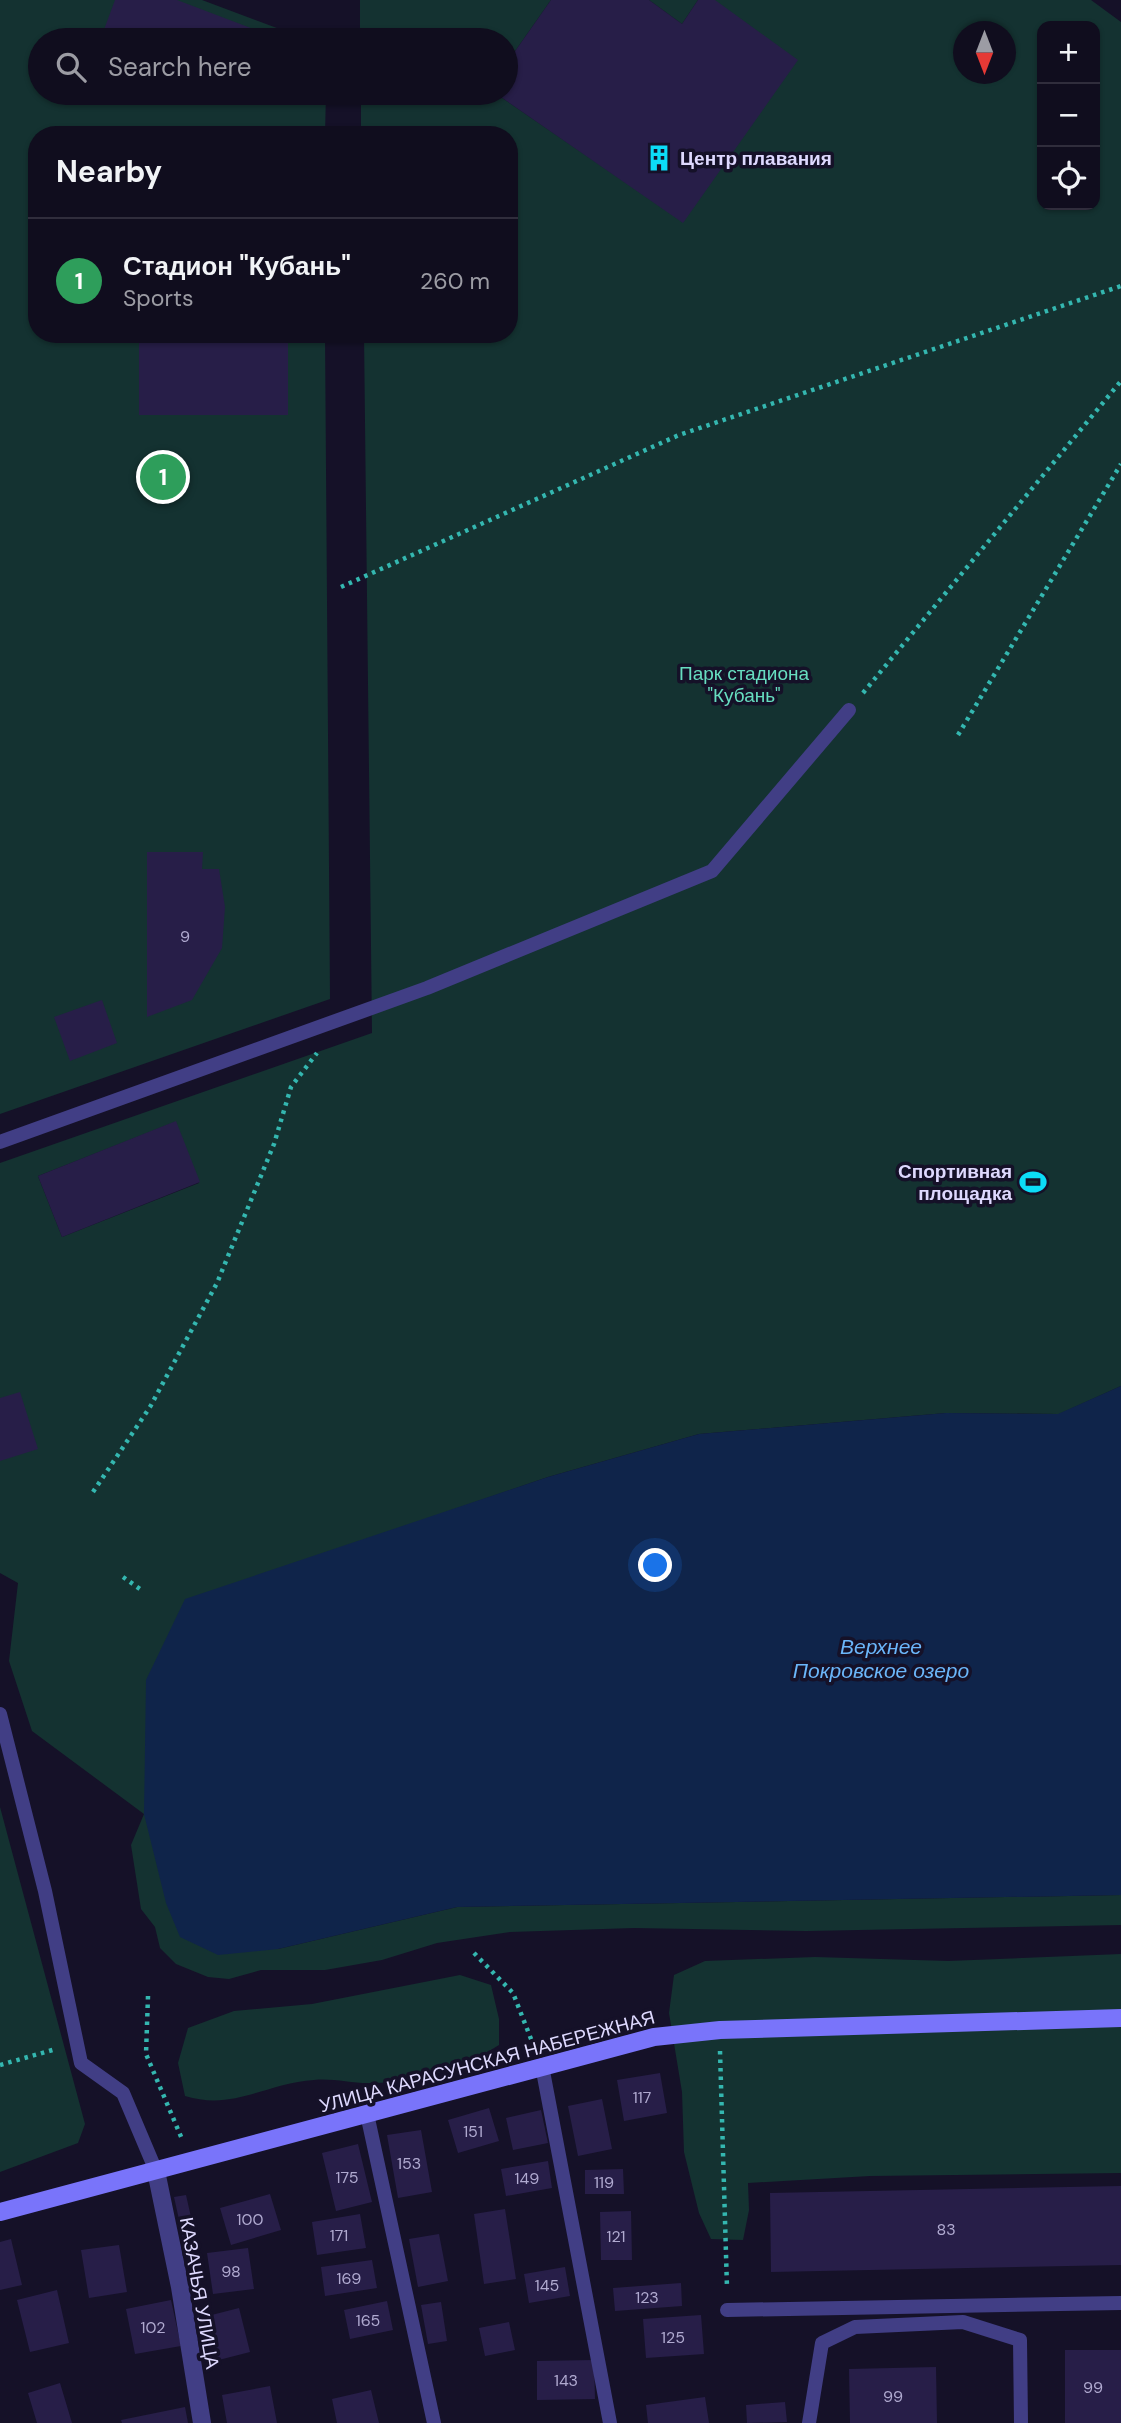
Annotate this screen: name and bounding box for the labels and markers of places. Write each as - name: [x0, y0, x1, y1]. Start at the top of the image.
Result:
- building icon: Центр плавания: [644, 143, 674, 173]
- place label: Центр плавания: [680, 146, 832, 171]
- pin: 1: [140, 451, 186, 503]
- place label: Спортивная площадка: [898, 1159, 1012, 1206]
- sports icon: Спортивная площадка: [1018, 1167, 1048, 1197]

